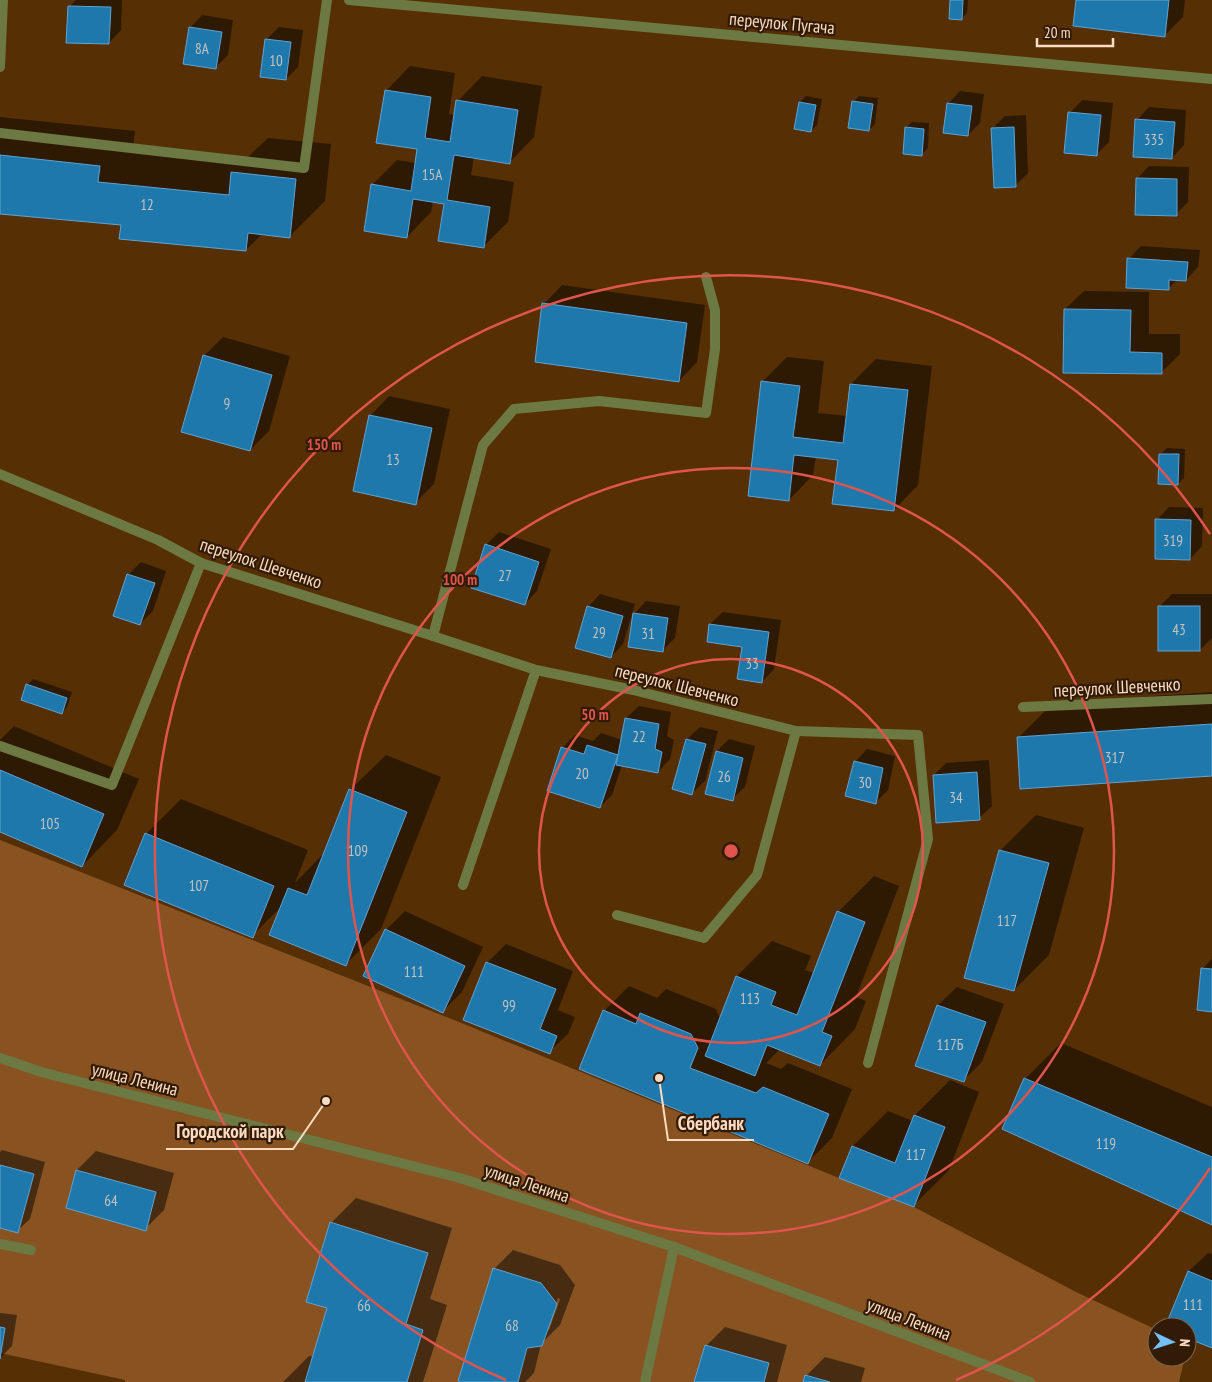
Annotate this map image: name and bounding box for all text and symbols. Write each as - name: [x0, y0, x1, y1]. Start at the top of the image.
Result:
- street label: переулок Пугача: [728, 7, 836, 39]
- scale bar: [1037, 15, 1113, 47]
- text: 20 m: [1044, 23, 1070, 42]
- house number: 8А: [195, 39, 210, 58]
- house number: 10: [269, 51, 283, 70]
- house number: 335: [1144, 130, 1164, 149]
- house number: 15А: [422, 165, 443, 184]
- house number: 12: [140, 195, 154, 214]
- house number: 9: [224, 394, 230, 413]
- text: 150 m: [307, 435, 341, 454]
- house number: 13: [386, 450, 400, 469]
- house number: 319: [1163, 531, 1183, 550]
- street label: переулок Шевченко: [197, 532, 325, 594]
- house number: 27: [498, 566, 512, 585]
- text: 100 m: [443, 570, 477, 589]
- house number: 43: [1172, 620, 1186, 639]
- house number: 29: [592, 623, 606, 642]
- house number: 31: [641, 624, 655, 643]
- house number: 33: [745, 654, 759, 673]
- street label: переулок Шевченко: [613, 658, 742, 712]
- street label: переулок Шевченко: [1053, 672, 1181, 702]
- text: 50 m: [581, 705, 609, 724]
- house number: 22: [632, 727, 646, 746]
- house number: 317: [1105, 748, 1125, 767]
- house number: 20: [575, 764, 589, 783]
- house number: 26: [717, 767, 731, 786]
- house number: 30: [858, 773, 872, 792]
- house number: 34: [949, 788, 963, 807]
- house number: 105: [40, 814, 60, 833]
- house number: 109: [348, 841, 368, 860]
- centre of rings: [722, 842, 740, 860]
- house number: 107: [189, 876, 209, 895]
- house number: 117: [997, 911, 1017, 930]
- house number: 111: [404, 962, 424, 981]
- house number: 113: [740, 989, 760, 1008]
- house number: 99: [502, 996, 516, 1015]
- house number: 117Б: [937, 1035, 964, 1054]
- street label: улица Ленина: [90, 1057, 180, 1101]
- callout: Сбербанк: [668, 1106, 754, 1140]
- text: Сбербанк: [678, 1111, 744, 1135]
- callout: Городской парк: [166, 1115, 293, 1149]
- text: Городской парк: [176, 1119, 284, 1143]
- house number: 119: [1096, 1134, 1116, 1153]
- house number: 117: [906, 1145, 926, 1164]
- street label: улица Ленина: [482, 1158, 572, 1208]
- house number: 64: [104, 1191, 118, 1210]
- street label: улица Ленина: [864, 1293, 954, 1345]
- house number: 111: [1183, 1295, 1203, 1314]
- house number: 66: [357, 1296, 371, 1315]
- house number: 68: [505, 1316, 519, 1335]
- north arrow: [1147, 1317, 1197, 1367]
- text: N: [1176, 1339, 1194, 1347]

